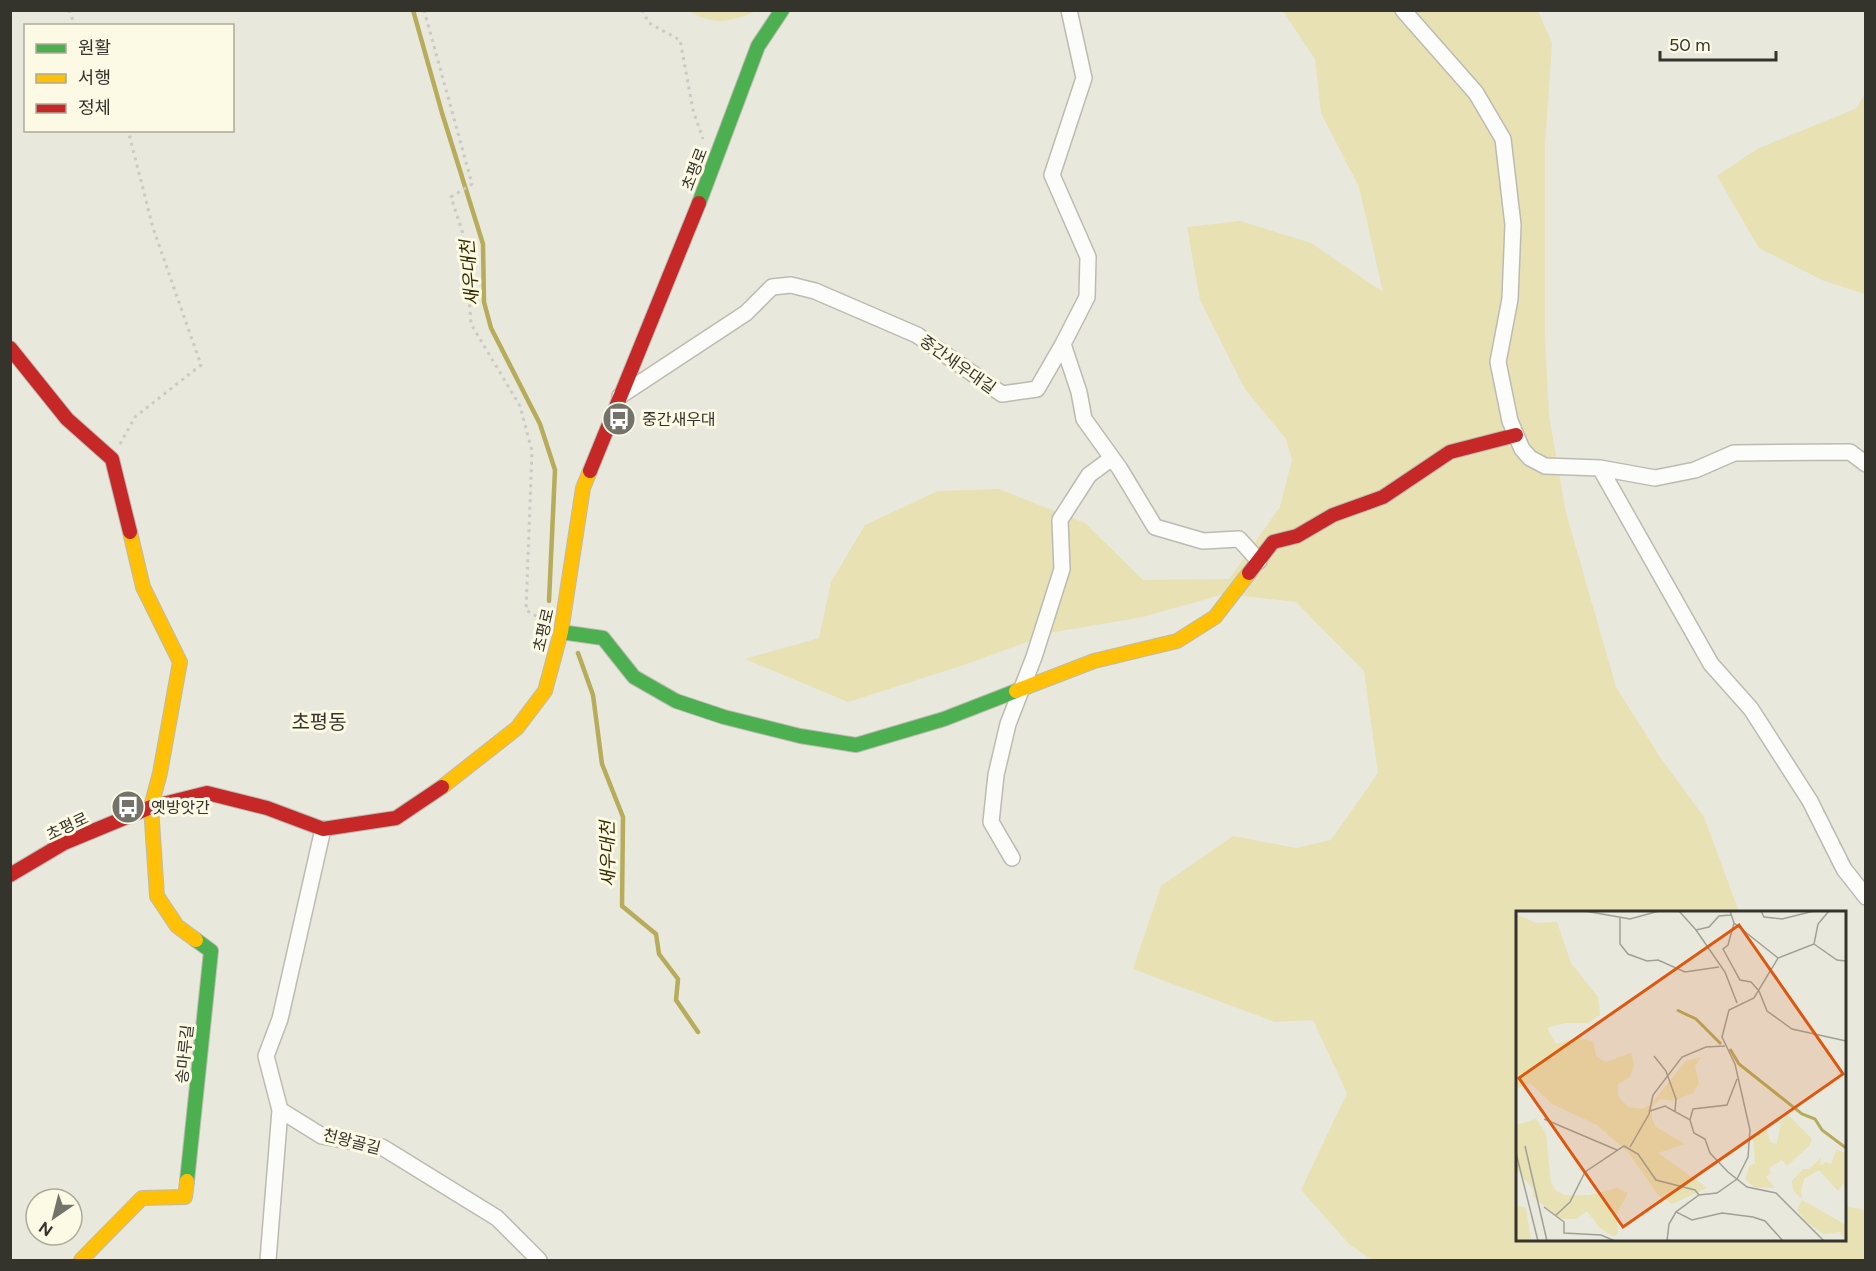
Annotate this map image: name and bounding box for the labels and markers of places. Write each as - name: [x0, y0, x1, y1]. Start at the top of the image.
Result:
- bus stop icon: 중간새우대: [601, 401, 637, 437]
- place label: 중간새우대: [642, 410, 716, 429]
- bus stop icon: 옛방앗간: [110, 789, 146, 825]
- place label: 옛방앗간: [151, 798, 210, 817]

